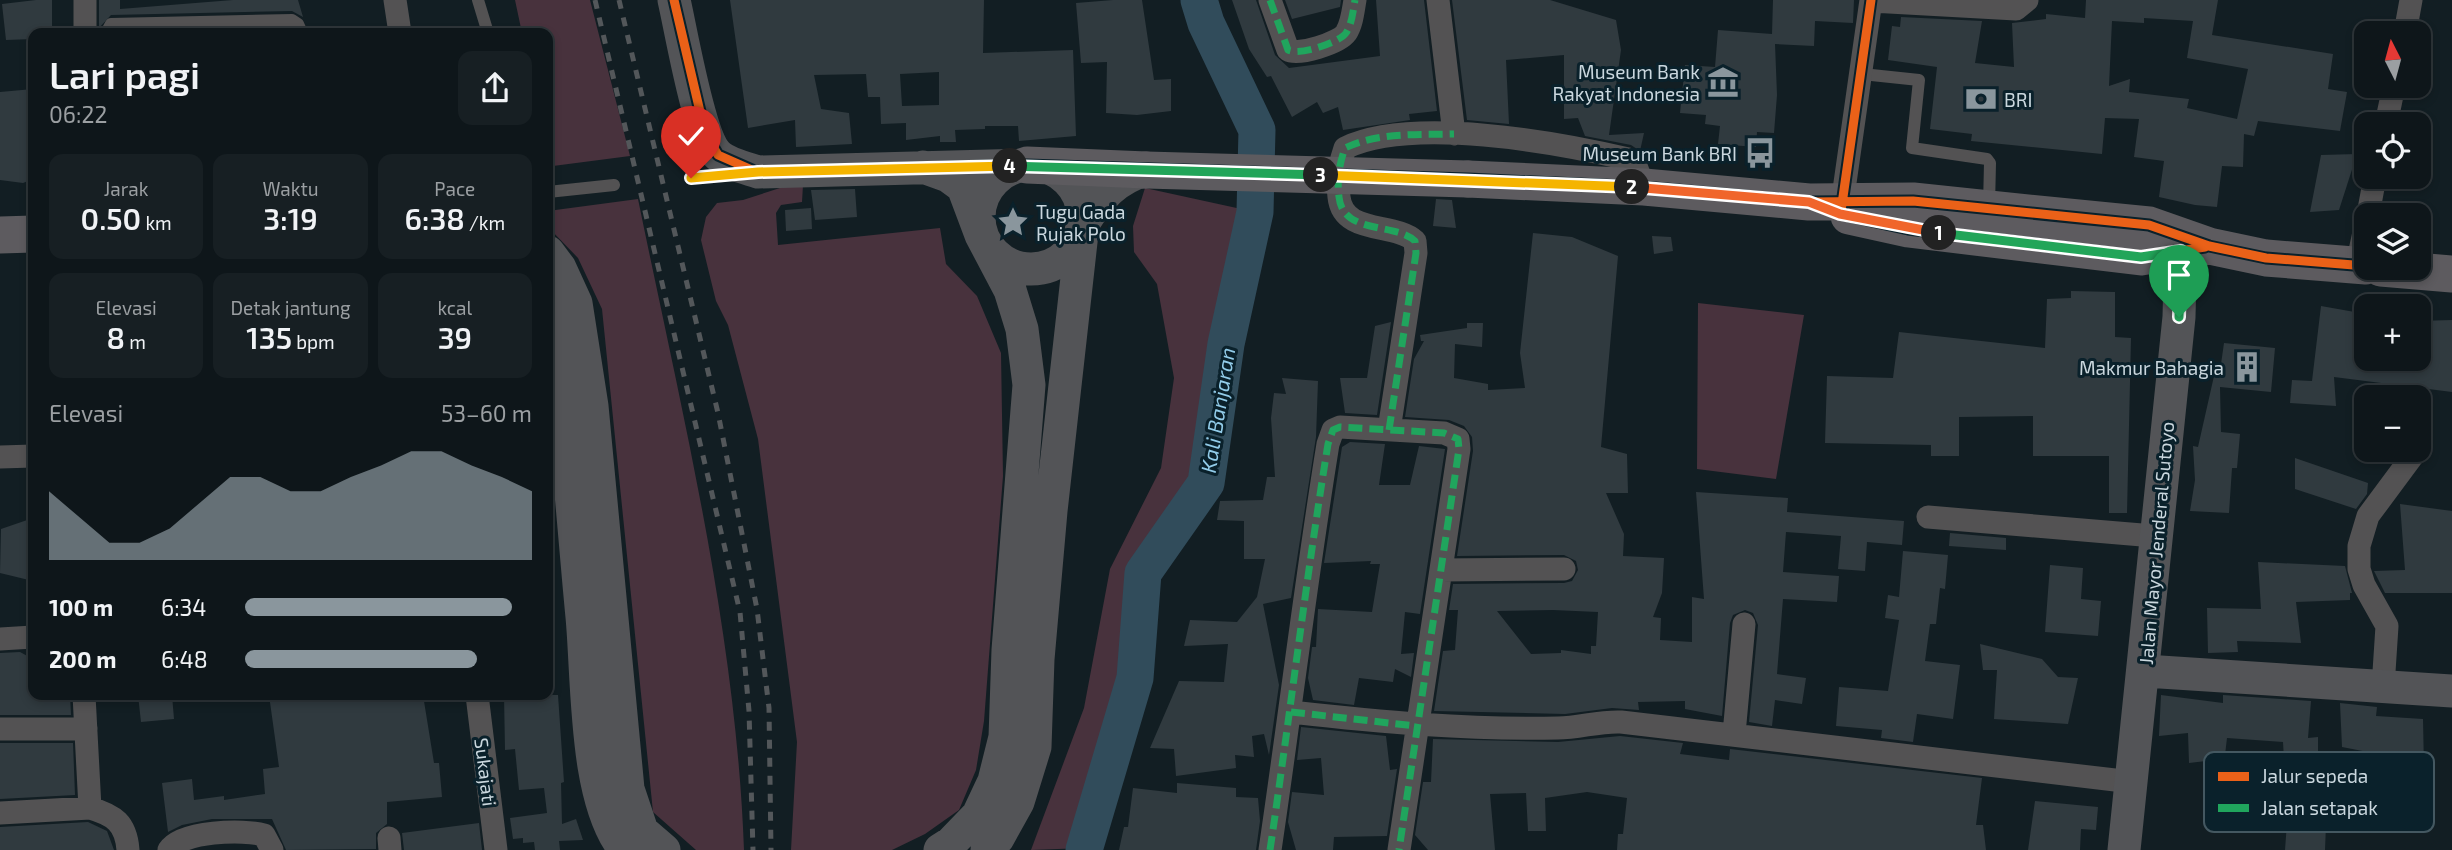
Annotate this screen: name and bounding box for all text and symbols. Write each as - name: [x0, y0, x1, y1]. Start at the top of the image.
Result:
- north arrow: [2354, 21, 2431, 98]
- map controls: [2354, 21, 2431, 462]
- text: Lari pagi: [49, 51, 200, 97]
- button: share: [458, 51, 532, 125]
- place label: Museum Bank Rakyat Indonesia: [1553, 60, 1700, 105]
- museum icon: Museum Bank Rakyat Indonesia: [1706, 65, 1740, 99]
- bank icon: BRI: [1964, 82, 1998, 116]
- place label: BRI: [2004, 88, 2033, 111]
- text: 06:22: [49, 100, 107, 128]
- pin: [661, 106, 721, 178]
- button: locate: [2354, 112, 2431, 189]
- icon: check: [672, 117, 710, 155]
- bus stop icon: Museum Bank BRI: [1743, 136, 1777, 170]
- place label: Museum Bank BRI: [1582, 142, 1737, 165]
- pin: 4: [992, 148, 1028, 184]
- text: 4: [1003, 154, 1016, 177]
- pin: 3: [1304, 158, 1338, 192]
- text: 3: [1315, 163, 1326, 186]
- pin: 2: [1614, 170, 1650, 204]
- text: 2: [1626, 175, 1637, 198]
- text: Jarak: [104, 177, 148, 200]
- text: Waktu: [263, 177, 318, 200]
- text: Pace: [434, 177, 475, 200]
- text: 0.50: [81, 200, 141, 236]
- text: 3:19: [263, 200, 318, 236]
- text: 6:38: [405, 200, 465, 236]
- place label: Tugu Gada Rujak Polo: [1036, 200, 1126, 245]
- button: layers: [2354, 203, 2431, 280]
- place icon: Tugu Gada Rujak Polo: [996, 205, 1030, 239]
- text: km: [141, 211, 172, 234]
- text: /km: [465, 211, 505, 234]
- pin: 1: [1922, 216, 1956, 250]
- text: 1: [1934, 221, 1943, 244]
- pin: [2149, 245, 2209, 317]
- icon: arrive: [2160, 256, 2198, 294]
- button: +: [2354, 294, 2431, 371]
- text: Elevasi: [96, 296, 157, 319]
- text: Detak jantung: [230, 296, 351, 319]
- text: kcal: [437, 296, 472, 319]
- text: 8: [106, 319, 125, 355]
- text: 135: [246, 319, 292, 355]
- text: 39: [438, 319, 472, 355]
- text: m: [125, 330, 146, 353]
- text: bpm: [292, 330, 335, 353]
- water label: Kali Banjaran: [1195, 345, 1240, 475]
- building icon: Makmur Bahagia: [2230, 350, 2264, 384]
- place label: Makmur Bahagia: [2079, 356, 2224, 379]
- button: −: [2354, 385, 2431, 462]
- text: Elevasi: [49, 399, 123, 427]
- text: 53–60 m: [441, 399, 532, 427]
- street label: Jalan Mayor Jenderal Sutoyo: [2134, 421, 2178, 665]
- text: 100 m: [49, 593, 113, 621]
- text: 6:34: [161, 593, 207, 621]
- text: 200 m: [49, 645, 117, 673]
- text: 6:48: [161, 645, 208, 673]
- street label: Sukajati: [470, 736, 502, 808]
- legend: [2204, 752, 2434, 832]
- text: Jalur sepeda: [2261, 764, 2368, 787]
- text: Jalan setapak: [2261, 796, 2378, 819]

